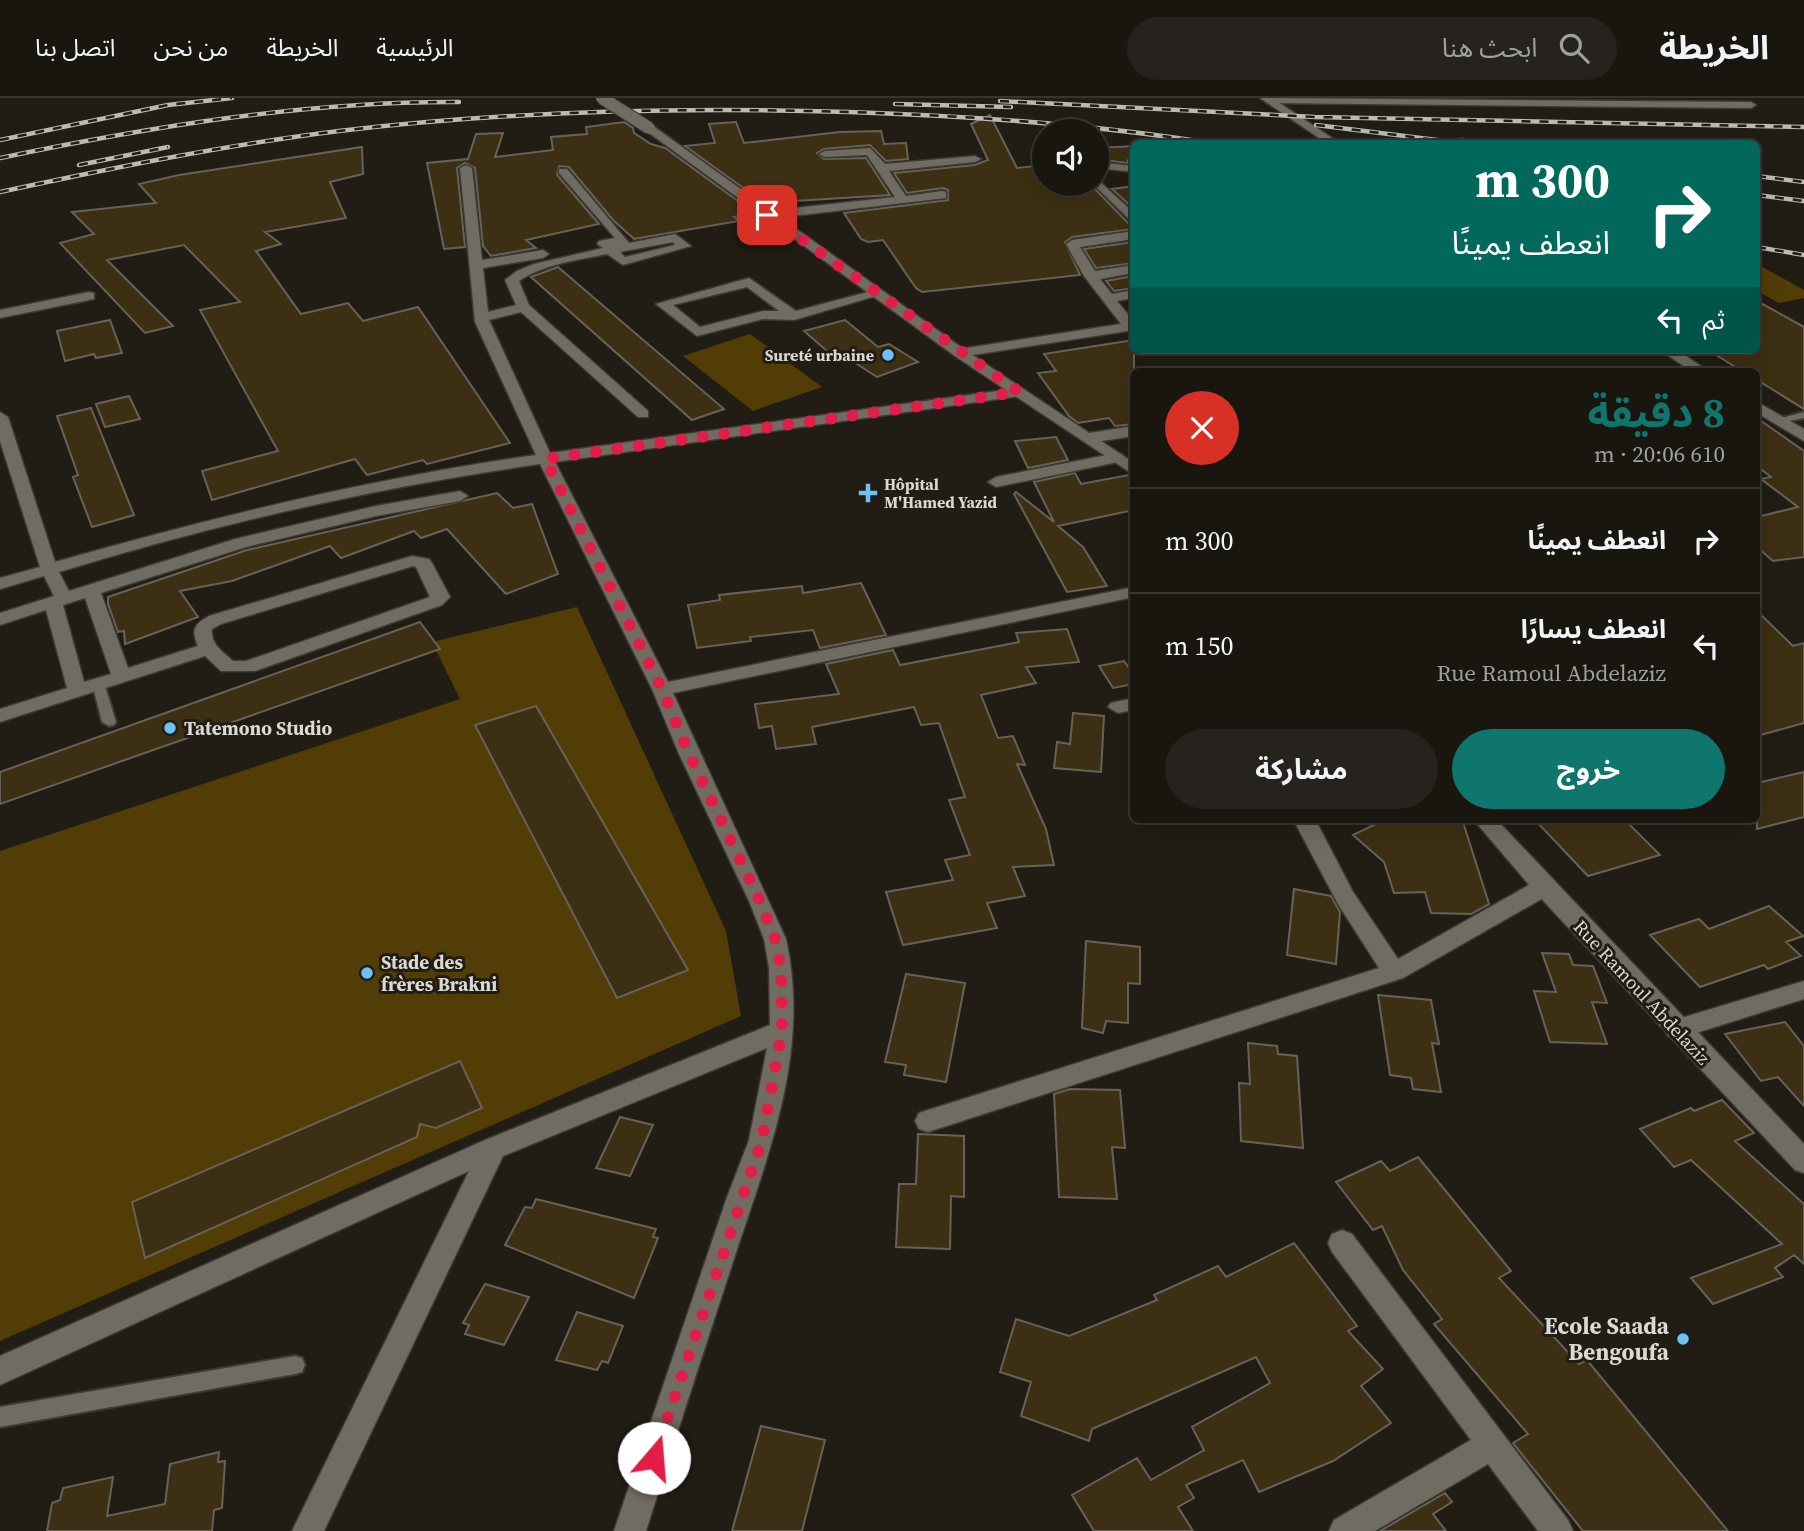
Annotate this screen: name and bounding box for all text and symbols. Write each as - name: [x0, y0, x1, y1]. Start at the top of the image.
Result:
- search box: [1127, 17, 1617, 80]
- text: الخريطة: [1659, 25, 1769, 70]
- icon: search: [1555, 29, 1593, 67]
- text: ابحث هنا: [1442, 30, 1537, 66]
- text: اتصل بنا: [35, 31, 115, 64]
- text: من نحن: [153, 31, 228, 64]
- text: الخريطة: [266, 31, 338, 64]
- text: الرئيسية: [376, 31, 454, 64]
- map controls: [1032, 119, 1109, 196]
- button: sound: [1032, 119, 1109, 196]
- text: 300 m: [1475, 146, 1610, 213]
- icon: right: [1634, 168, 1725, 259]
- pin: [737, 185, 797, 245]
- icon: arrive: [748, 196, 786, 234]
- text: انعطف يمينًا: [1452, 221, 1610, 265]
- icon: left: [1651, 301, 1689, 339]
- text: ثم: [1703, 302, 1725, 338]
- place label: Sureté urbaine: [765, 344, 874, 366]
- marker: Sureté urbaine: [880, 347, 896, 363]
- text: 8 دقيقة: [1588, 383, 1725, 441]
- button: close: [1165, 391, 1239, 465]
- text: 610 m · 20:06: [1594, 438, 1725, 470]
- place label: Hôpital M'Hamed Yazid: [884, 473, 998, 513]
- marker: Hôpital M'Hamed Yazid: [858, 483, 878, 503]
- text: انعطف يمينًا: [1527, 522, 1666, 558]
- icon: right: [1687, 522, 1725, 560]
- text: 300 m: [1165, 523, 1234, 559]
- text: انعطف يسارًا: [1521, 611, 1666, 647]
- icon: left: [1687, 627, 1725, 665]
- text: 150 m: [1165, 628, 1234, 664]
- text: Rue Ramoul Abdelaziz: [1436, 657, 1666, 689]
- place label: Tatemono Studio: [184, 715, 333, 741]
- marker: Tatemono Studio: [162, 720, 178, 736]
- button: مشاركة: [1165, 729, 1438, 809]
- button: خروج: [1452, 729, 1725, 809]
- street label: Rue Ramoul Abdelaziz: [1568, 914, 1716, 1070]
- place label: Stade des frères Brakni: [381, 949, 497, 997]
- marker: Stade des frères Brakni: [359, 965, 375, 981]
- place label: Ecole Saada Bengoufa: [1544, 1310, 1670, 1368]
- marker: Ecole Saada Bengoufa: [1675, 1331, 1691, 1347]
- position arrow: [617, 1421, 691, 1495]

